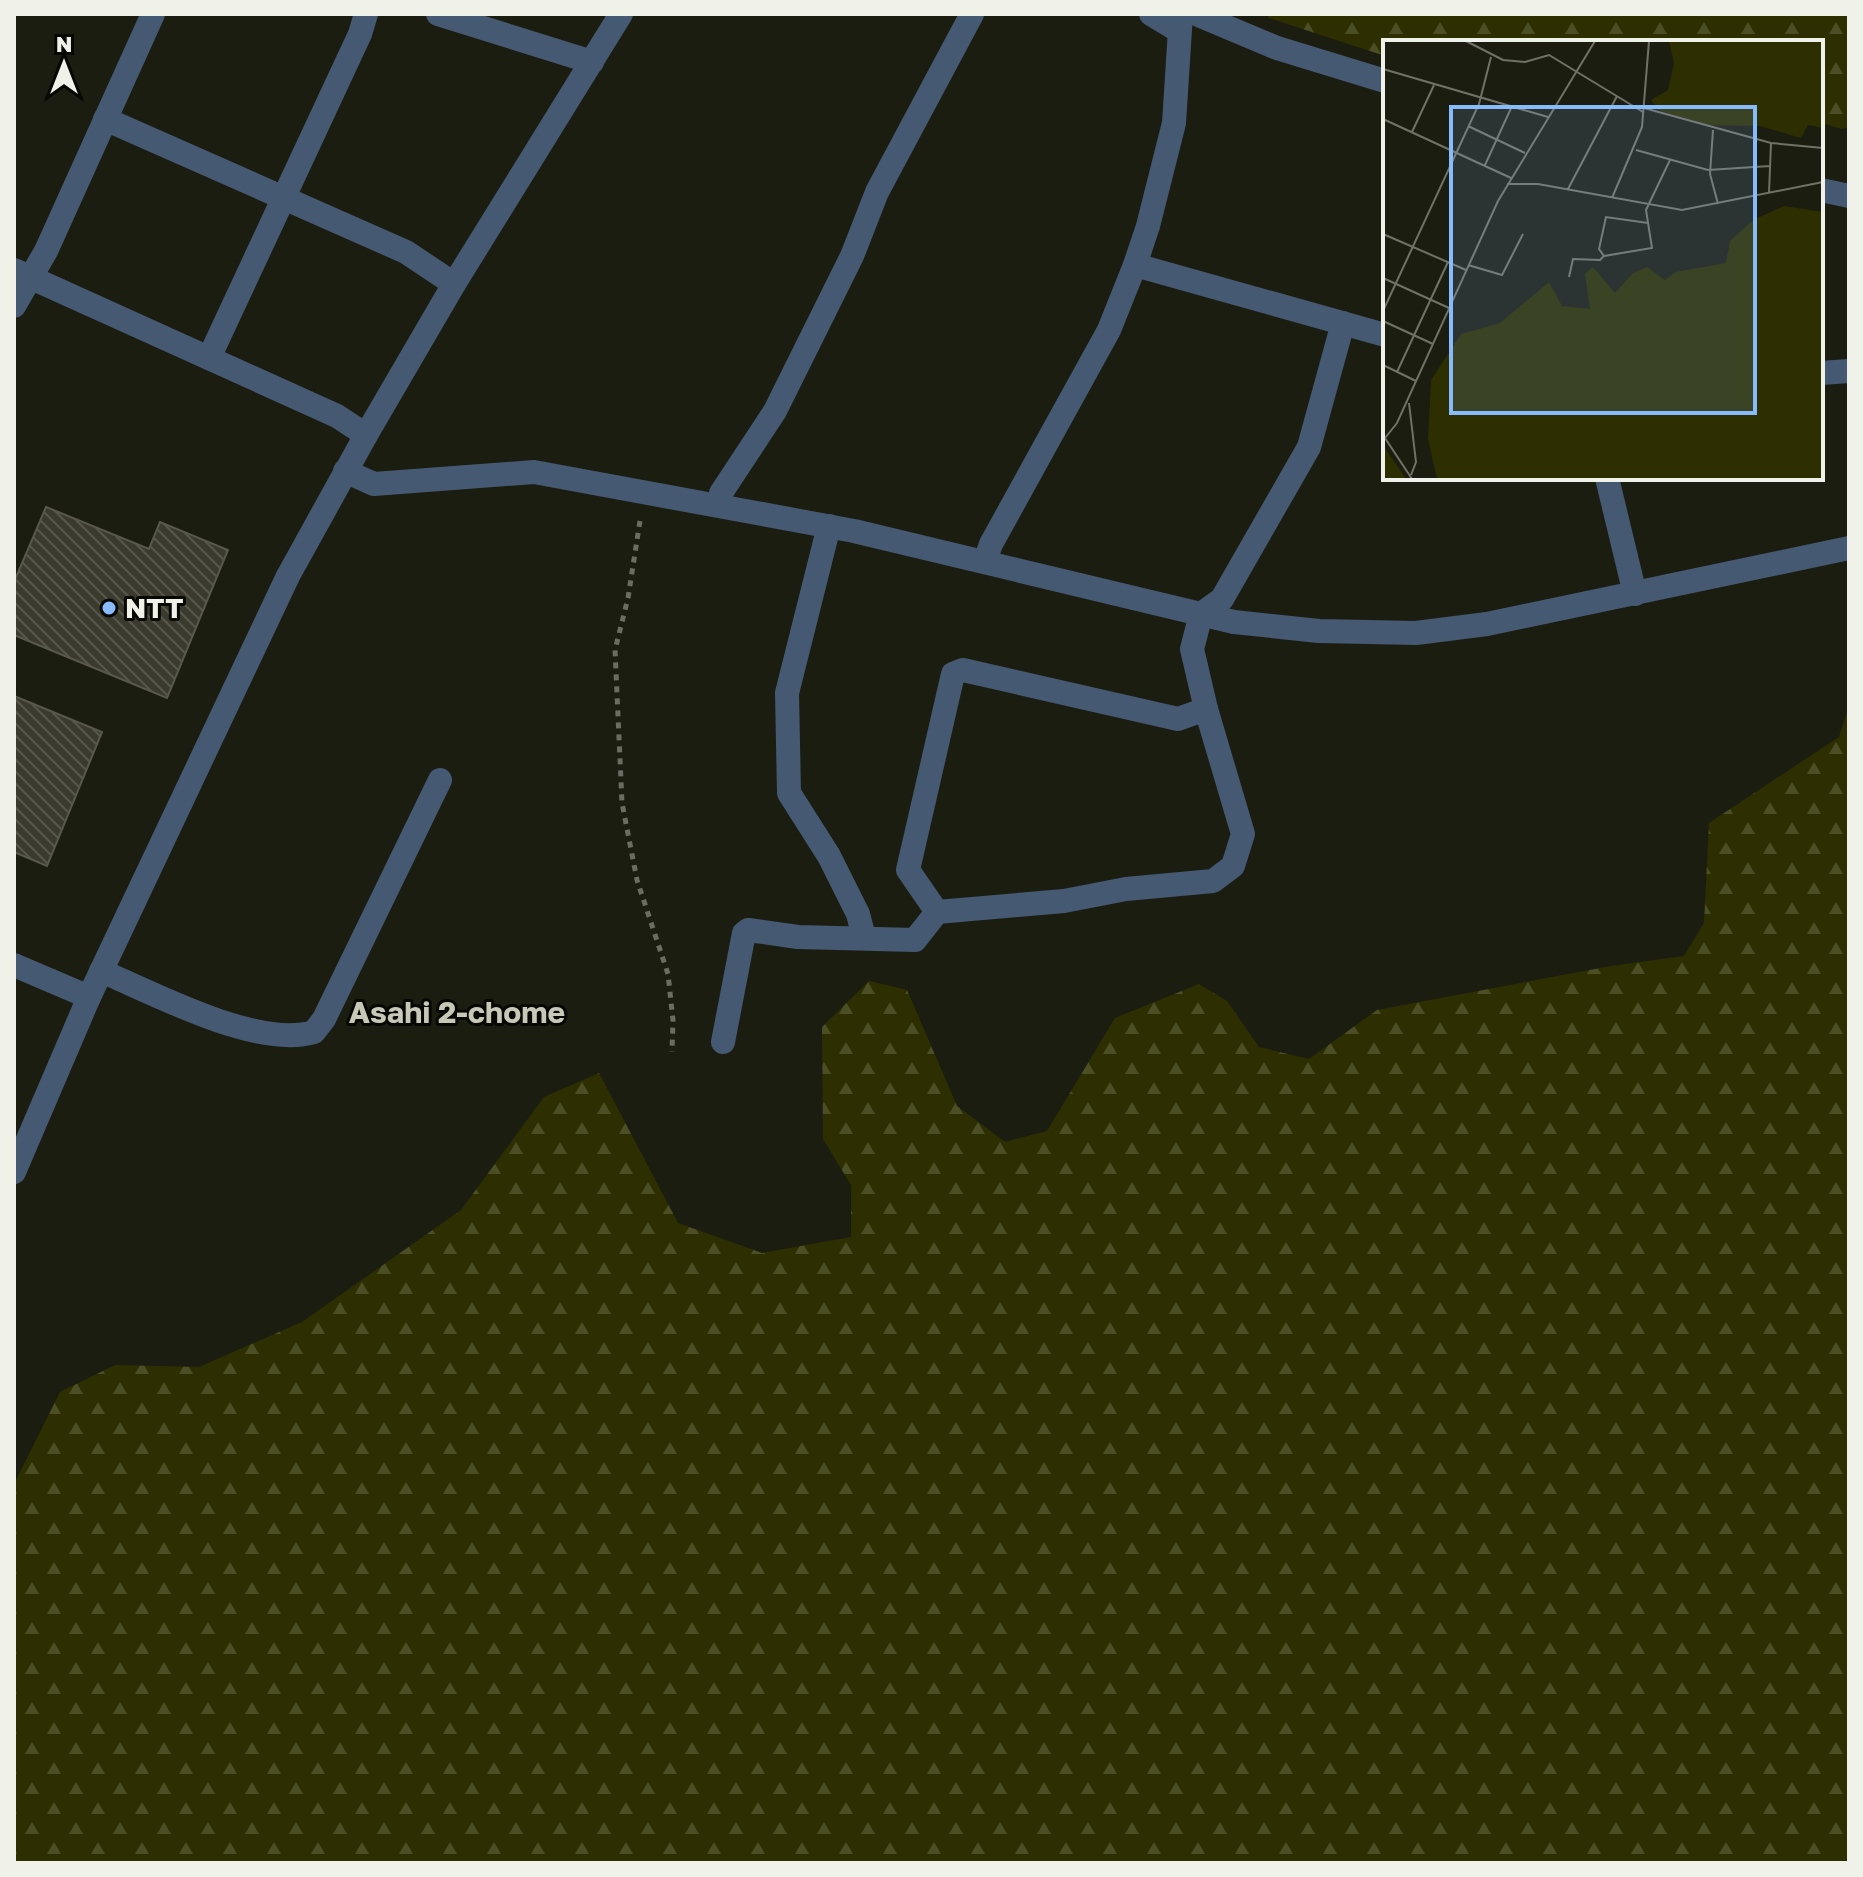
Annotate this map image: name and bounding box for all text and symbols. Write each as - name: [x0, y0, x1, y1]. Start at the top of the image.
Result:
- north arrow: [24, 24, 104, 104]
- text: N: [56, 30, 72, 57]
- inset map: [1383, 40, 1823, 480]
- place label: NTT: [125, 591, 184, 624]
- marker: NTT: [100, 599, 118, 617]
- district label: Asahi 2-chome: [349, 994, 565, 1030]

